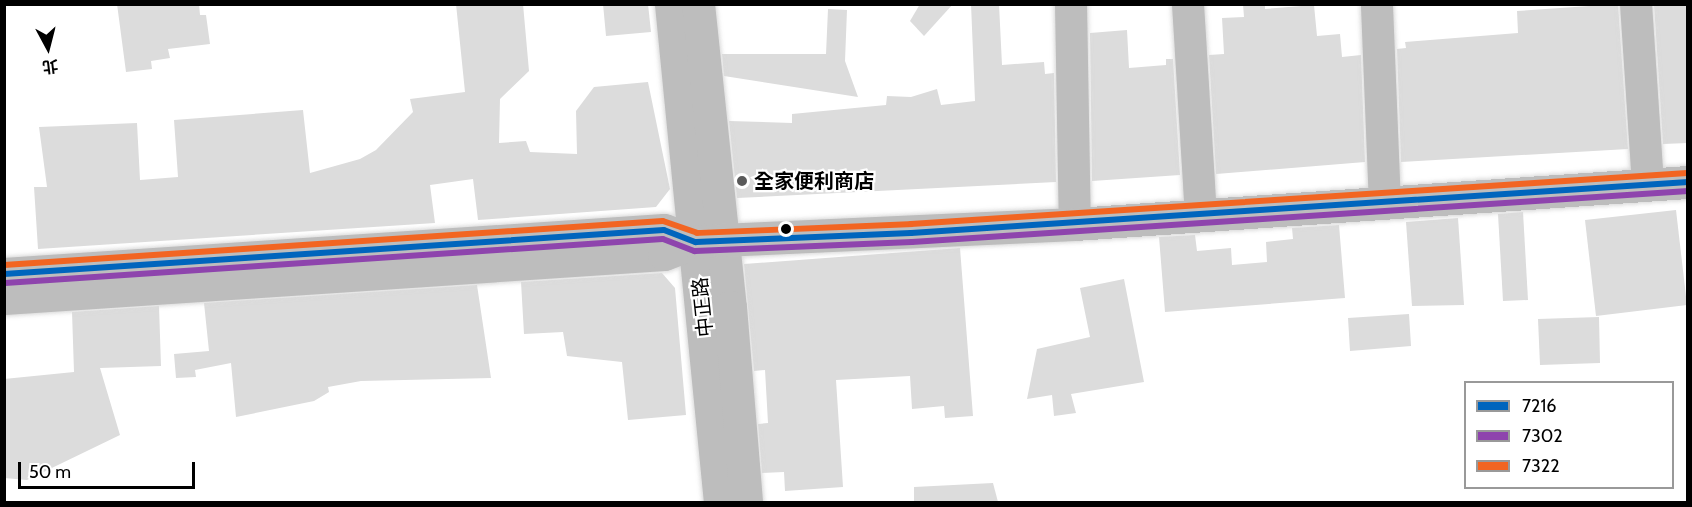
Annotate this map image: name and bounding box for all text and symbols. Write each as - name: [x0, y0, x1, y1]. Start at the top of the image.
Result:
- north arrow: [18, 18, 78, 78]
- text: 北: [41, 56, 59, 77]
- place label: 全家便利商店: [754, 169, 874, 193]
- marker: 全家便利商店: [735, 174, 749, 188]
- unlabelled marker: [780, 223, 792, 235]
- street label: 中正路: [688, 276, 718, 338]
- legend: [1464, 381, 1674, 489]
- text: 7216: [1522, 395, 1557, 417]
- text: 7302: [1522, 425, 1563, 447]
- scale bar: [21, 450, 198, 488]
- text: 7322: [1522, 455, 1560, 477]
- text: 50 m: [29, 461, 71, 483]

